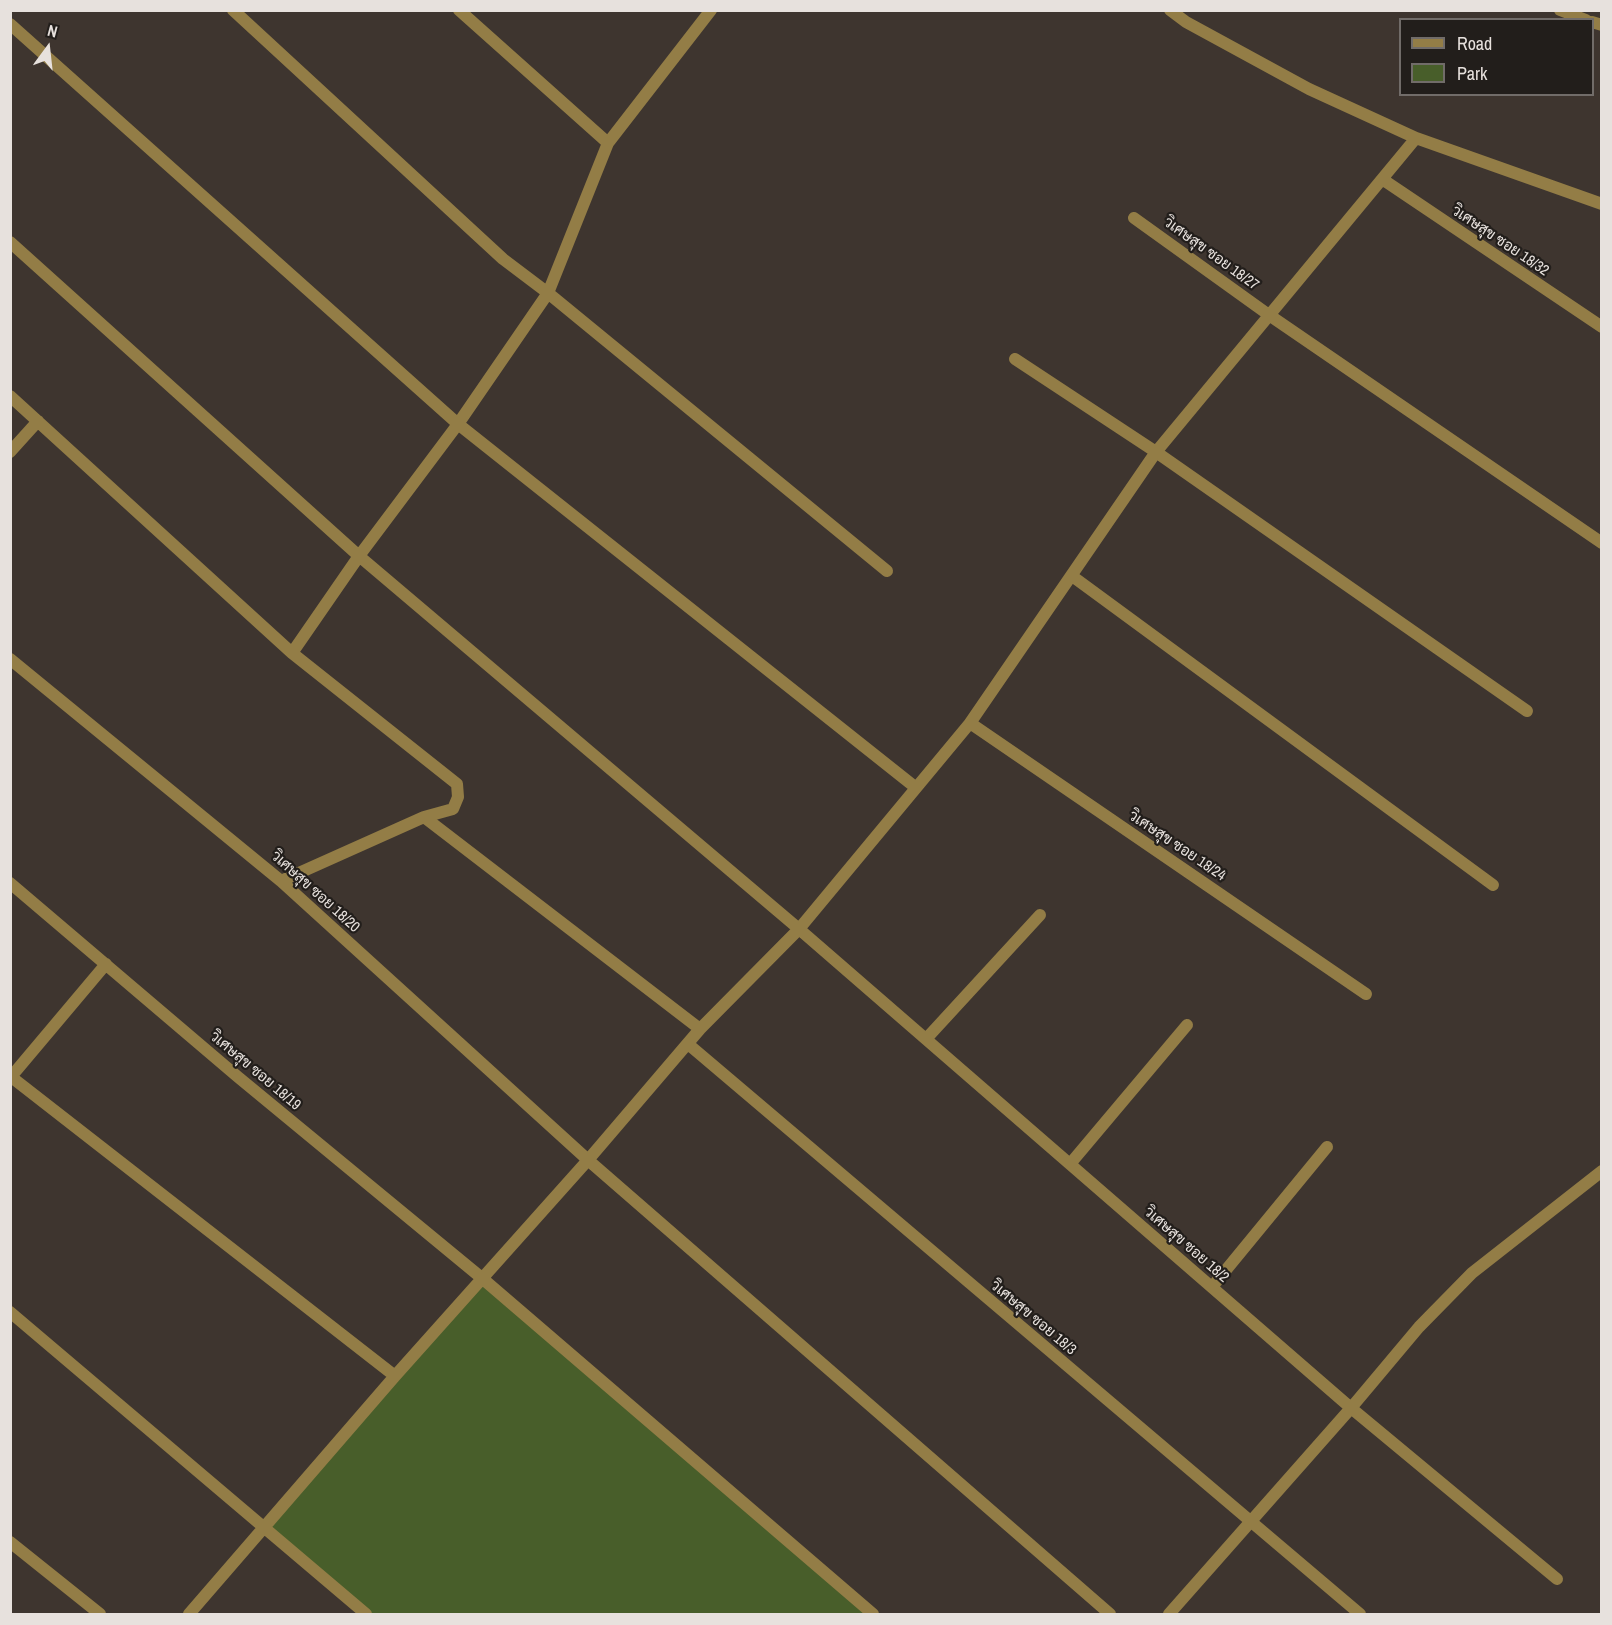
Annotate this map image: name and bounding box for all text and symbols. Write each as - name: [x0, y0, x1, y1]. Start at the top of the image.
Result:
- north arrow: [18, 18, 78, 78]
- legend: [1399, 18, 1594, 96]
- text: N: [45, 19, 60, 42]
- text: Road: [1457, 31, 1492, 56]
- text: Park: [1457, 61, 1487, 86]
- street label: วิเศษสุข ซอย 18/32: [1448, 202, 1552, 280]
- street label: วิเศษสุข ซอย 18/27: [1160, 213, 1262, 295]
- street label: วิเศษสุข ซอย 18/24: [1125, 807, 1229, 885]
- street label: วิเศษสุข ซอย 18/20: [267, 847, 363, 937]
- street label: วิเศษสุข ซอย 18/19: [206, 1028, 304, 1114]
- street label: วิเศษสุข ซอย 18/2: [1140, 1203, 1232, 1287]
- street label: วิเศษสุข ซอย 18/3: [986, 1277, 1080, 1359]

